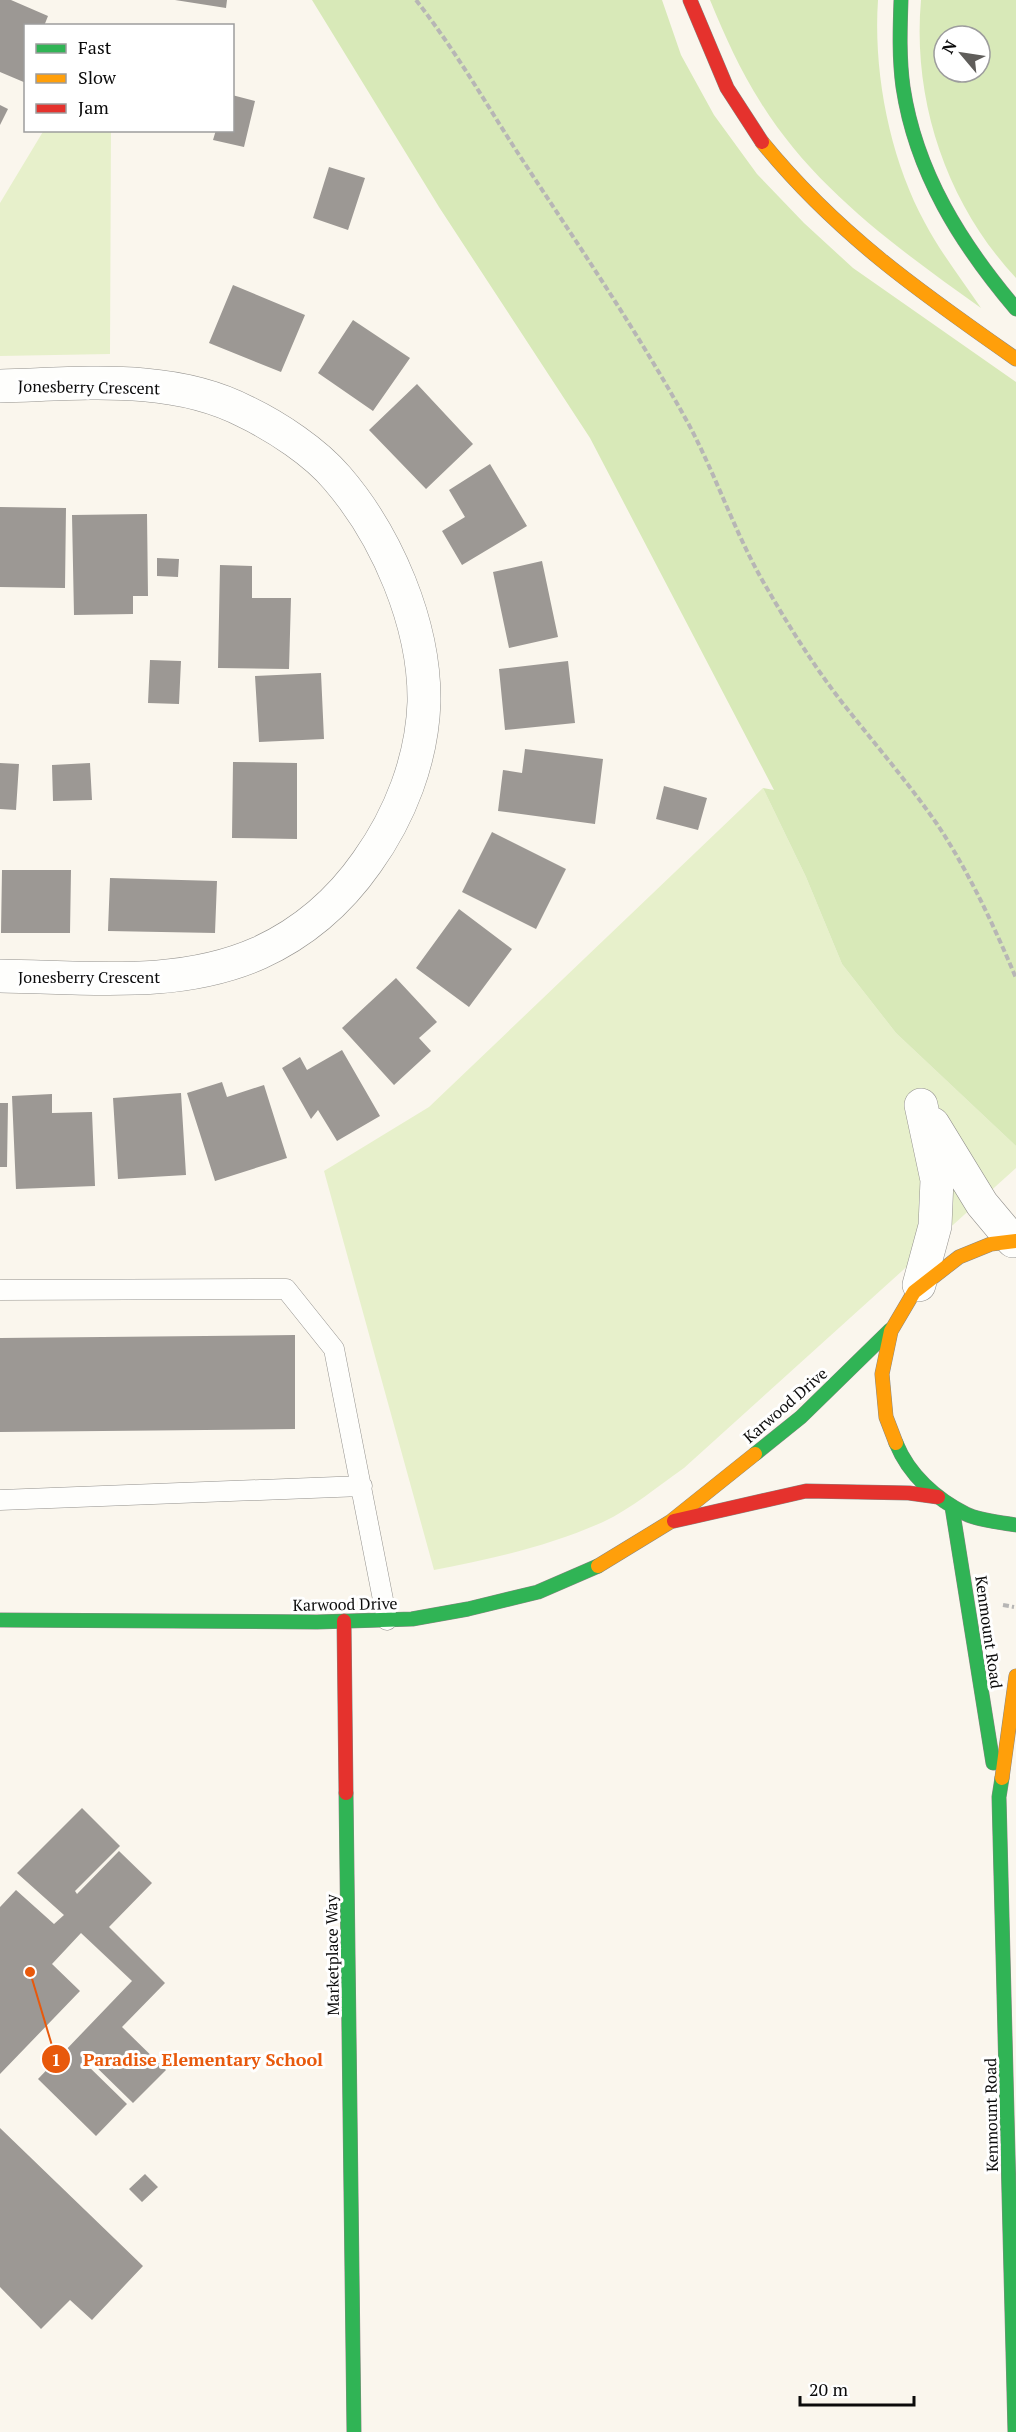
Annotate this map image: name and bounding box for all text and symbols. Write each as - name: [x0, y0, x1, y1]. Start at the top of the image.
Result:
- legend: [24, 24, 234, 132]
- north arrow: [932, 24, 992, 84]
- text: Fast: [78, 35, 112, 59]
- text: N: [936, 36, 961, 57]
- text: Slow: [78, 65, 117, 89]
- text: Jam: [78, 95, 109, 119]
- street label: Jonesberry Crescent: [18, 375, 160, 399]
- street label: Jonesberry Crescent: [18, 966, 160, 988]
- street label: Karwood Drive: [738, 1362, 832, 1448]
- street label: Kenmount Road: [970, 1574, 1008, 1690]
- street label: Karwood Drive: [292, 1592, 398, 1616]
- street label: Marketplace Way: [320, 1893, 344, 2016]
- callout: Paradise Elementary School: [41, 2041, 335, 2077]
- text: 1: [51, 2047, 61, 2071]
- text: Paradise Elementary School: [83, 2047, 323, 2071]
- street label: Kenmount Road: [979, 2058, 1003, 2172]
- scale bar: [800, 2369, 914, 2407]
- text: 20 m: [809, 2377, 849, 2401]

